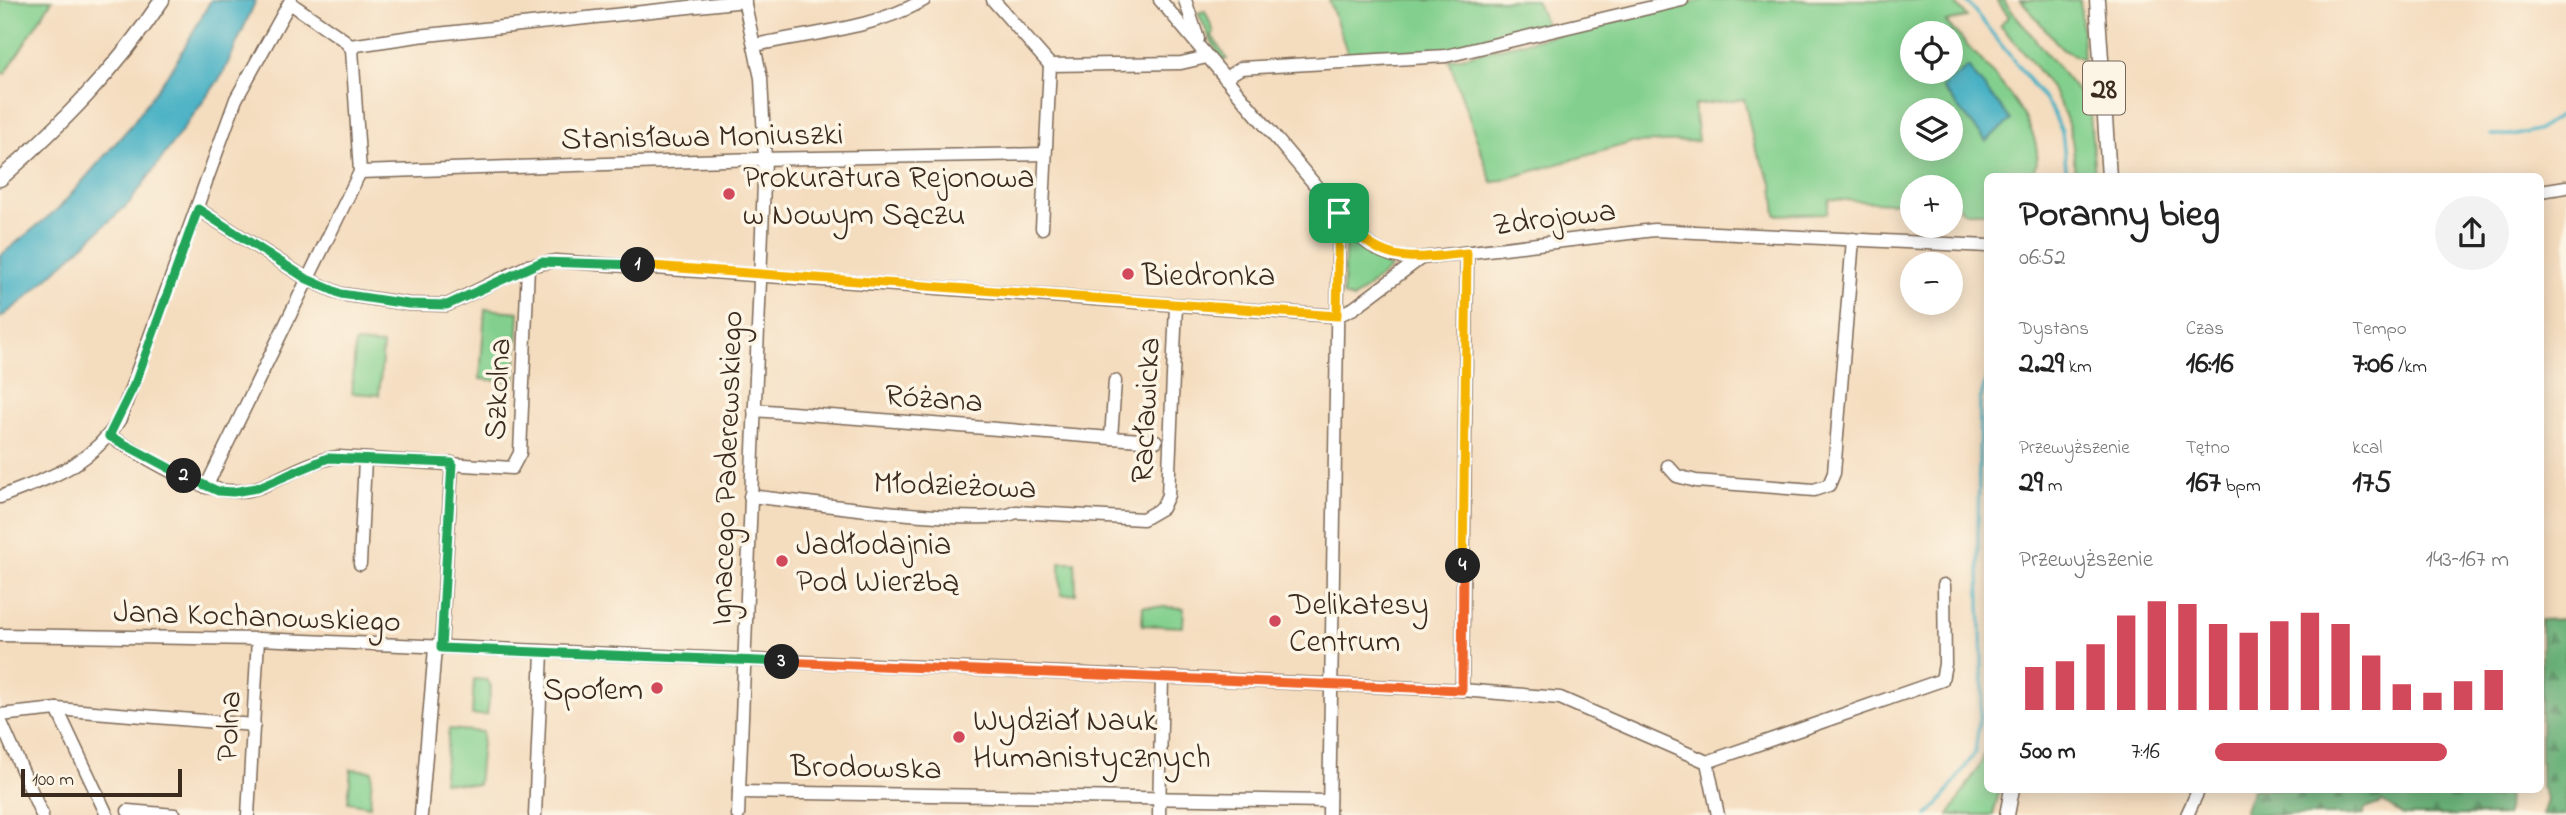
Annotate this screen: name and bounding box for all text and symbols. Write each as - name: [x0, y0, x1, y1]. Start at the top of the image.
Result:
- map controls: [1900, 21, 1963, 315]
- button: locate: [1900, 21, 1963, 84]
- road number: 28: [2083, 61, 2125, 114]
- button: layers: [1900, 98, 1963, 161]
- street label: Stanisława Moniuszki: [560, 113, 844, 164]
- place label: Prokuratura Rejonowa w Nowym Sączu: [743, 156, 1035, 240]
- button: +: [1900, 175, 1963, 238]
- pin: [1309, 183, 1369, 243]
- marker: Prokuratura Rejonowa w Nowym Sączu: [721, 186, 737, 202]
- text: Poranny bieg: [2019, 188, 2220, 244]
- street label: Zdrojowa: [1490, 189, 1619, 250]
- icon: arrive: [1320, 194, 1358, 232]
- button: share: [2435, 196, 2509, 270]
- text: 06:52: [2019, 242, 2066, 275]
- pin: 1: [620, 247, 656, 282]
- text: 1: [634, 251, 641, 278]
- button: −: [1900, 252, 1963, 315]
- place label: Biedronka: [1141, 254, 1275, 301]
- marker: Biedronka: [1120, 266, 1136, 282]
- street label: Ignacego Paderewskiego: [700, 310, 757, 627]
- text: Dystans: [2019, 316, 2089, 343]
- text: Czas: [2186, 316, 2224, 343]
- text: Tempo: [2352, 316, 2407, 343]
- street label: Racławicka: [1120, 336, 1175, 484]
- street label: Szkolna: [473, 337, 526, 441]
- text: 2.29: [2019, 343, 2064, 387]
- text: 16:16: [2186, 343, 2234, 387]
- text: 7:06: [2352, 343, 2393, 387]
- text: km: [2064, 354, 2092, 381]
- text: /km: [2393, 354, 2427, 381]
- street label: Różana: [883, 374, 984, 427]
- text: Przewyższenie: [2019, 435, 2130, 462]
- text: Tętno: [2186, 435, 2230, 462]
- text: kcal: [2352, 435, 2383, 462]
- pin: 2: [166, 458, 202, 494]
- street label: Młodzieżowa: [873, 461, 1037, 514]
- text: 2: [179, 462, 188, 489]
- text: 29: [2019, 462, 2043, 506]
- text: 167: [2186, 462, 2221, 506]
- text: 175: [2352, 462, 2391, 506]
- text: m: [2043, 473, 2062, 500]
- text: bpm: [2221, 473, 2261, 500]
- place label: Jadłodajnia Pod Wierzbą: [796, 523, 960, 607]
- text: Przewyższenie: [2019, 544, 2153, 577]
- text: 143–167 m: [2426, 544, 2509, 577]
- pin: 4: [1446, 548, 1480, 584]
- text: 4: [1459, 552, 1466, 579]
- marker: Jadłodajnia Pod Wierzbą: [774, 553, 790, 569]
- place label: Delikatesy Centrum: [1288, 583, 1428, 667]
- street label: Jana Kochanowskiego: [112, 590, 401, 647]
- marker: Delikatesy Centrum: [1267, 613, 1283, 629]
- pin: 3: [764, 644, 800, 680]
- text: 3: [778, 648, 785, 675]
- place label: Społem: [543, 668, 643, 715]
- marker: Społem: [649, 680, 665, 696]
- street label: Polna: [205, 690, 256, 763]
- place label: Wydział Nauk Humanistycznych: [973, 699, 1211, 783]
- marker: Wydział Nauk Humanistycznych: [951, 729, 967, 745]
- text: 500 m: [2019, 736, 2076, 769]
- text: 7:16: [2131, 736, 2160, 769]
- street label: Brodowska: [789, 745, 942, 794]
- scale bar: [21, 766, 182, 798]
- text: 100 m: [32, 767, 74, 794]

